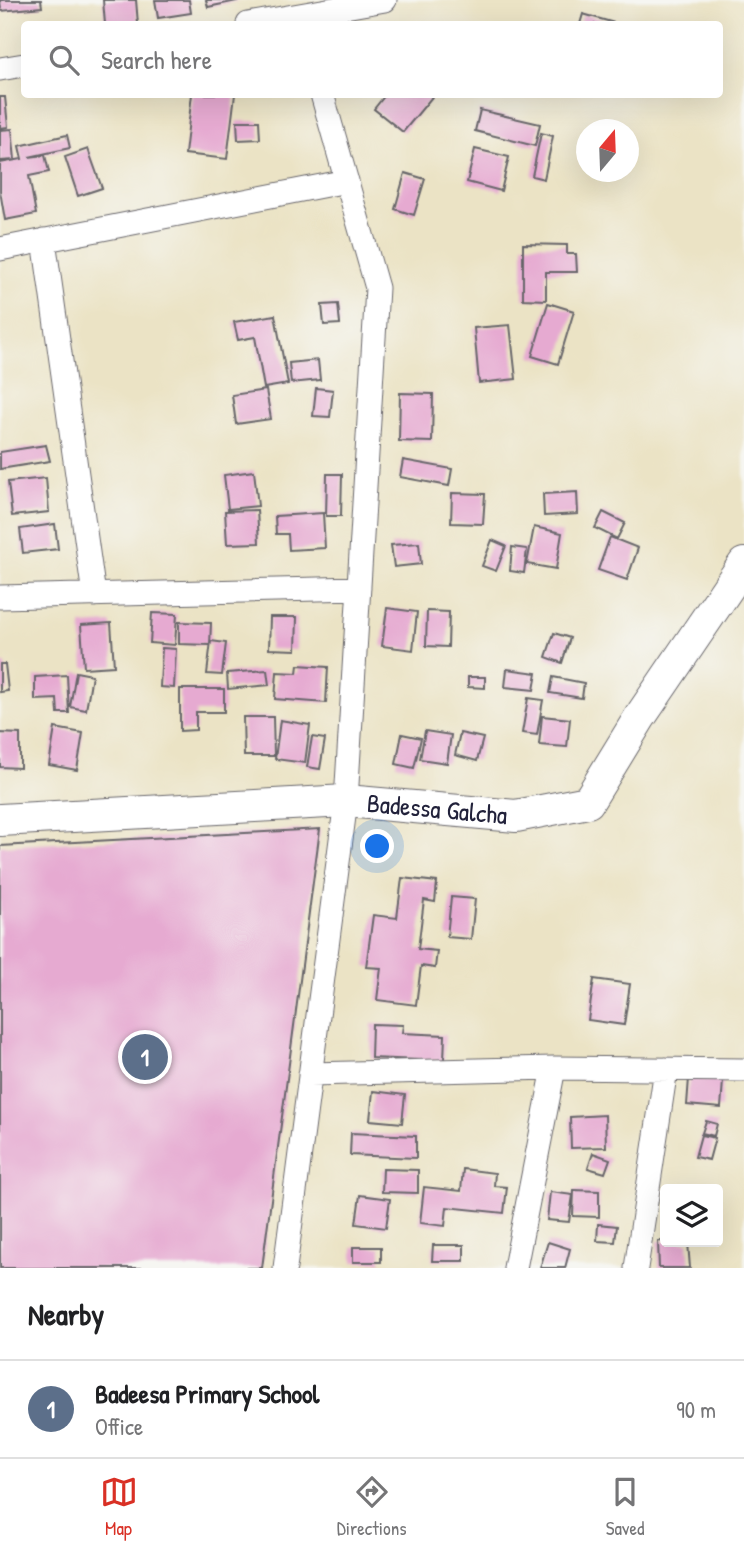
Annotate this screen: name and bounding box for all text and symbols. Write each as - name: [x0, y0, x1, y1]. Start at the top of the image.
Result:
- search box: [21, 21, 723, 98]
- icon: search: [45, 41, 83, 79]
- text: Search here: [101, 42, 212, 77]
- north arrow: [576, 119, 639, 182]
- street label: Badessa Galcha: [365, 785, 509, 832]
- your location: [360, 829, 394, 863]
- pin: 1: [122, 1031, 168, 1083]
- map controls: [660, 1184, 723, 1247]
- button: layers: [660, 1184, 723, 1247]
- text: Nearby: [28, 1294, 104, 1334]
- text: Badeesa Primary School: [95, 1376, 319, 1411]
- text: 1: [47, 1394, 55, 1425]
- text: 90 m: [676, 1394, 716, 1425]
- text: Office: [95, 1411, 143, 1442]
- tab: Map: [100, 1473, 138, 1541]
- tab: Directions: [337, 1473, 407, 1541]
- tab: Saved: [606, 1473, 644, 1541]

